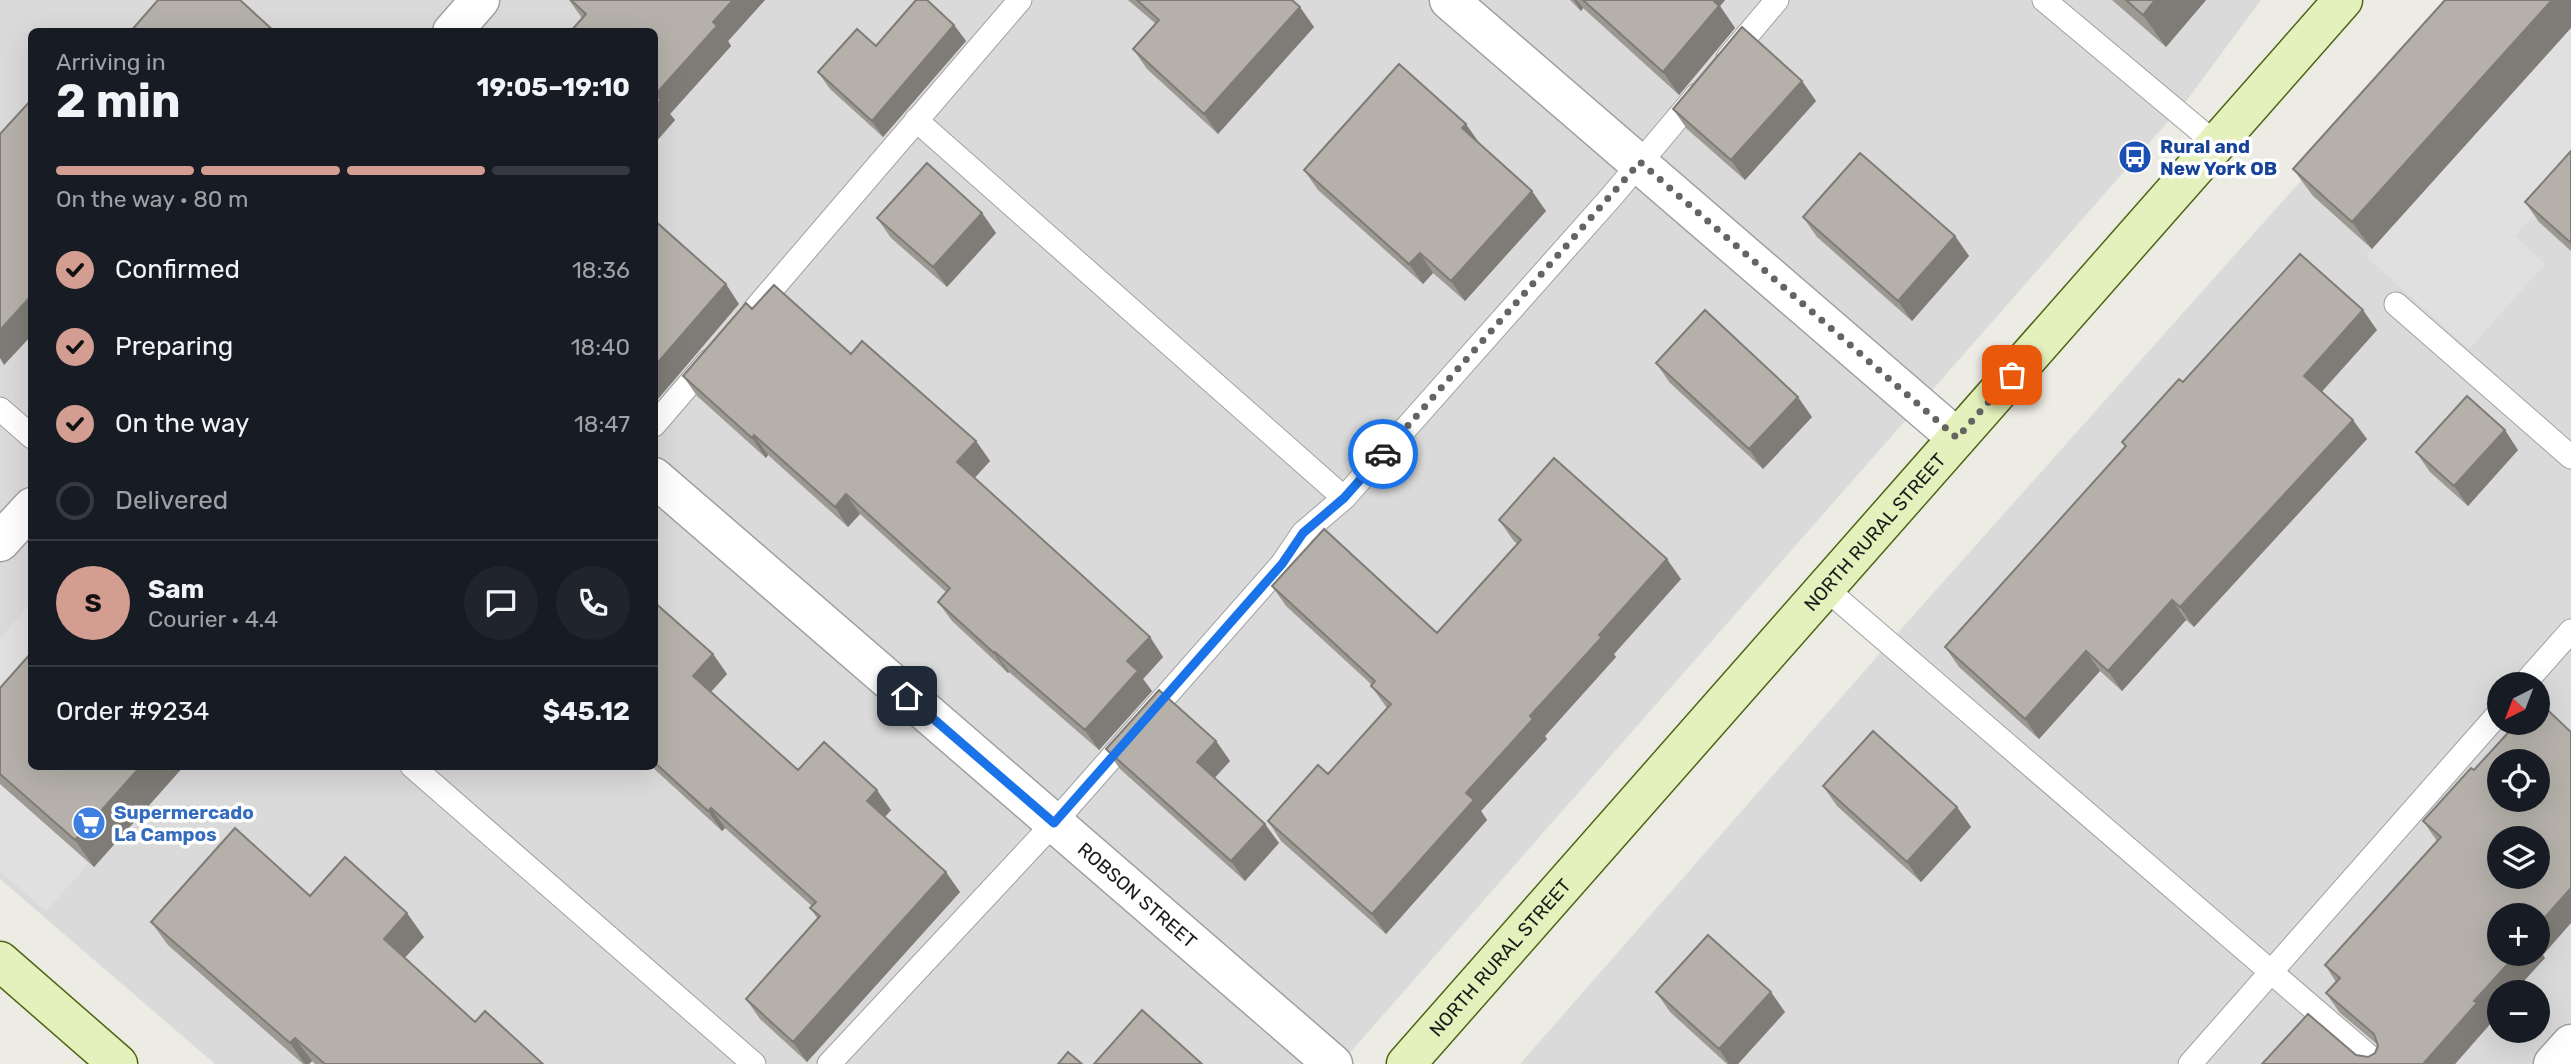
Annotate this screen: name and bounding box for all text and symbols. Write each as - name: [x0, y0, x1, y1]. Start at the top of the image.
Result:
- text: Arriving in: [56, 48, 166, 76]
- text: 19:05–19:10: [477, 72, 630, 103]
- text: 2 min: [56, 74, 181, 129]
- place label: Rural and New York OB: [2160, 135, 2277, 180]
- bus stop icon: Rural and New York OB: [2116, 138, 2154, 176]
- text: On the way · 80 m: [56, 185, 248, 213]
- icon: check: [56, 251, 94, 289]
- text: Confirmed: [115, 254, 240, 285]
- text: 18:36: [572, 256, 630, 284]
- icon: check: [56, 328, 94, 366]
- text: Preparing: [115, 331, 233, 362]
- text: 18:40: [571, 333, 630, 361]
- pin: [1982, 345, 2042, 405]
- icon: bag: [1993, 356, 2031, 394]
- icon: check: [56, 405, 94, 443]
- text: On the way: [115, 408, 249, 439]
- text: 18:47: [574, 410, 630, 438]
- courier: [1348, 419, 1418, 489]
- icon: car: [1364, 435, 1402, 473]
- street label: NORTH RURAL STREET: [1799, 449, 1951, 616]
- text: Delivered: [115, 485, 228, 516]
- button: chat: [464, 566, 538, 640]
- button: phone: [556, 566, 630, 640]
- text: Sam: [148, 574, 204, 605]
- text: S: [84, 588, 102, 619]
- text: Courier · 4.4: [148, 605, 278, 633]
- pin: [877, 666, 937, 726]
- north arrow: [2487, 672, 2550, 735]
- map controls: [2487, 672, 2550, 1043]
- icon: home: [888, 677, 926, 715]
- text: Order #9234: [56, 696, 209, 727]
- text: $45.12: [543, 696, 630, 727]
- button: locate: [2487, 749, 2550, 812]
- place label: Supermercado La Campos: [114, 801, 254, 846]
- supermarket icon: Supermercado La Campos: [70, 804, 108, 842]
- button: layers: [2487, 826, 2550, 889]
- street label: ROBSON STREET: [1073, 838, 1201, 953]
- street label: NORTH RURAL STREET: [1425, 874, 1576, 1041]
- button: +: [2487, 903, 2550, 966]
- button: −: [2487, 980, 2550, 1043]

